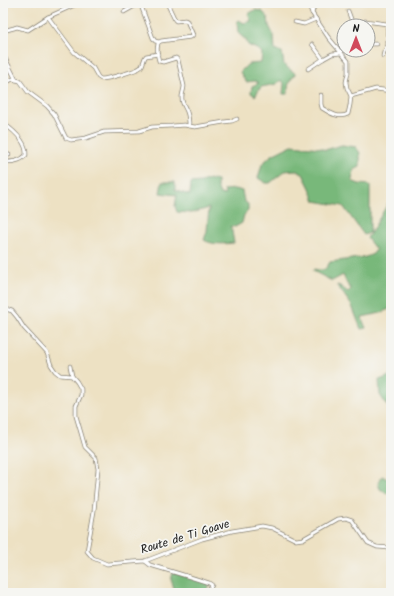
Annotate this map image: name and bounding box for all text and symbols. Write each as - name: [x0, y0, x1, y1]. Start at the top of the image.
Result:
- north arrow: [336, 18, 376, 58]
- text: N: [353, 20, 360, 38]
- street label: Route de Ti Goave: [138, 514, 232, 560]

